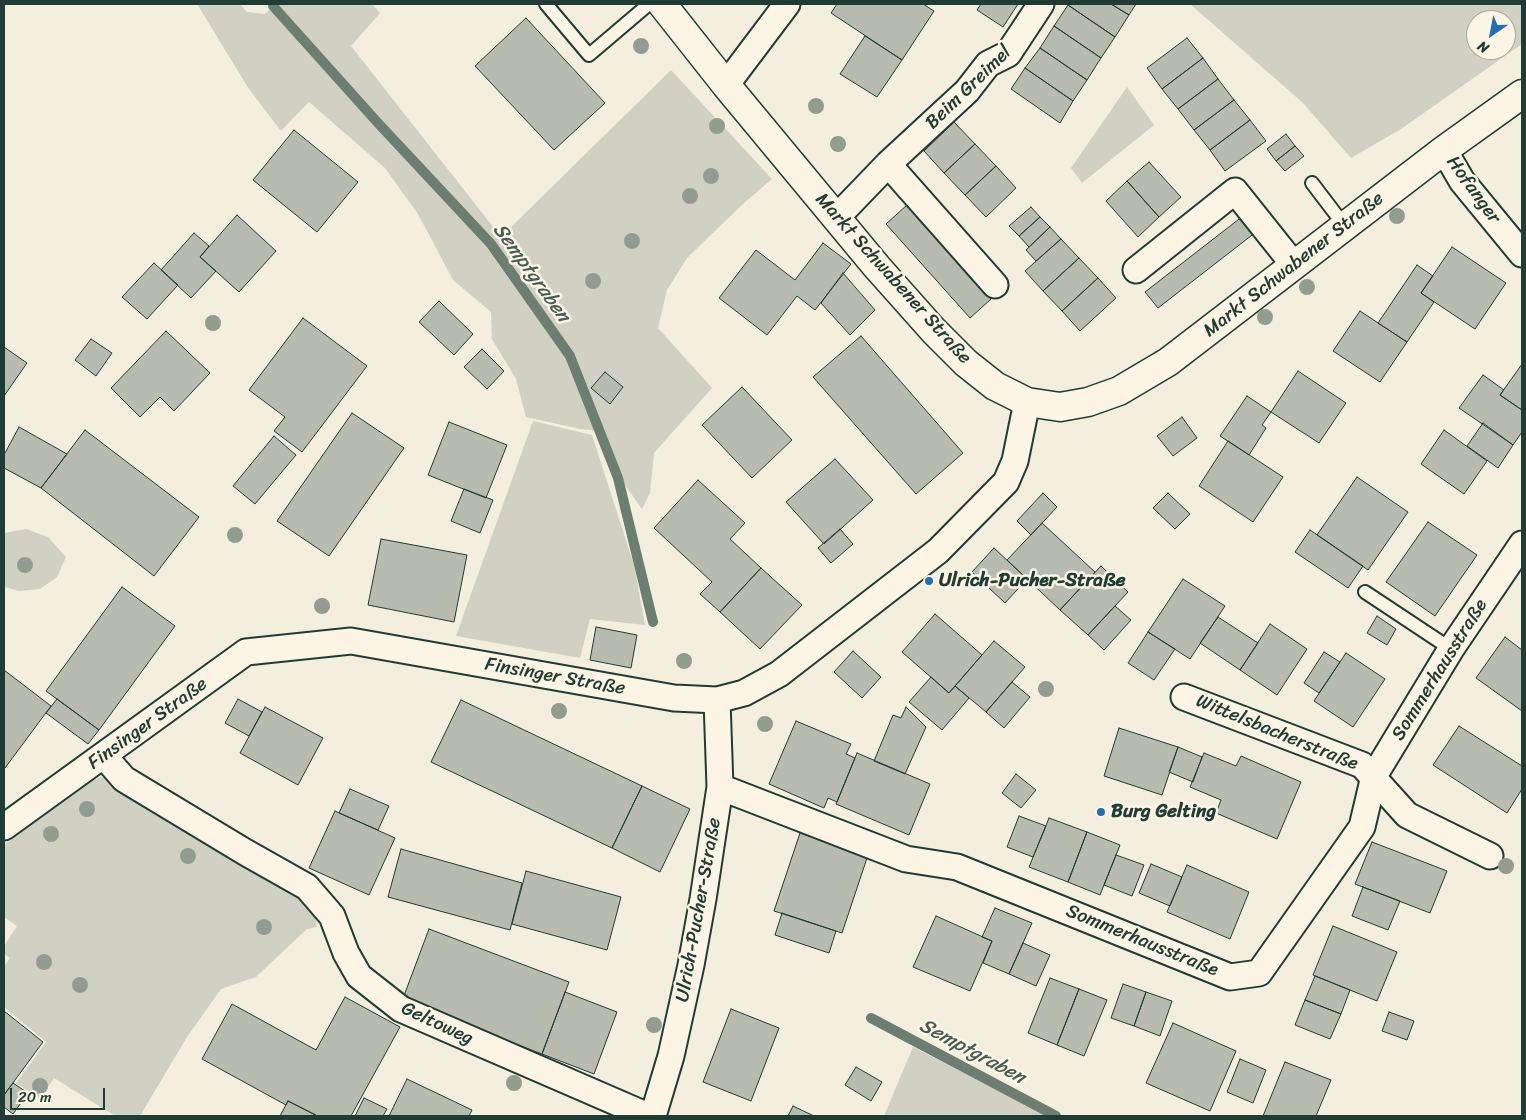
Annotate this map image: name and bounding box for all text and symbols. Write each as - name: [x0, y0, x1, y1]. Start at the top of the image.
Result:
- north arrow: [1466, 10, 1516, 60]
- text: N: [1472, 34, 1494, 60]
- street label: Beim Greimel: [921, 41, 1017, 135]
- street label: Hofanger: [1441, 152, 1505, 228]
- street label: Markt Schwabener Straße: [1199, 188, 1389, 342]
- street label: Markt Schwabener Straße: [810, 189, 976, 369]
- water label: Semptgraben: [487, 219, 575, 327]
- place label: Ulrich-Pucher-Straße: [939, 570, 1126, 592]
- marker: Ulrich-Pucher-Straße: [923, 575, 935, 587]
- street label: Sommerhausstraße: [1387, 595, 1493, 745]
- street label: Finsinger Straße: [483, 653, 627, 701]
- street label: Finsinger Straße: [84, 673, 212, 775]
- street label: Wittelsbacherstraße: [1193, 690, 1361, 776]
- place label: Burg Gelting: [1111, 801, 1216, 823]
- marker: Burg Gelting: [1095, 806, 1107, 818]
- street label: Ulrich-Pucher-Straße: [672, 816, 726, 1004]
- street label: Sommerhausstraße: [1062, 900, 1222, 982]
- street label: Geltoweg: [397, 997, 477, 1051]
- water label: Semptgraben: [915, 1014, 1029, 1090]
- scale bar: [12, 1078, 108, 1110]
- text: 20 m: [18, 1084, 52, 1110]

